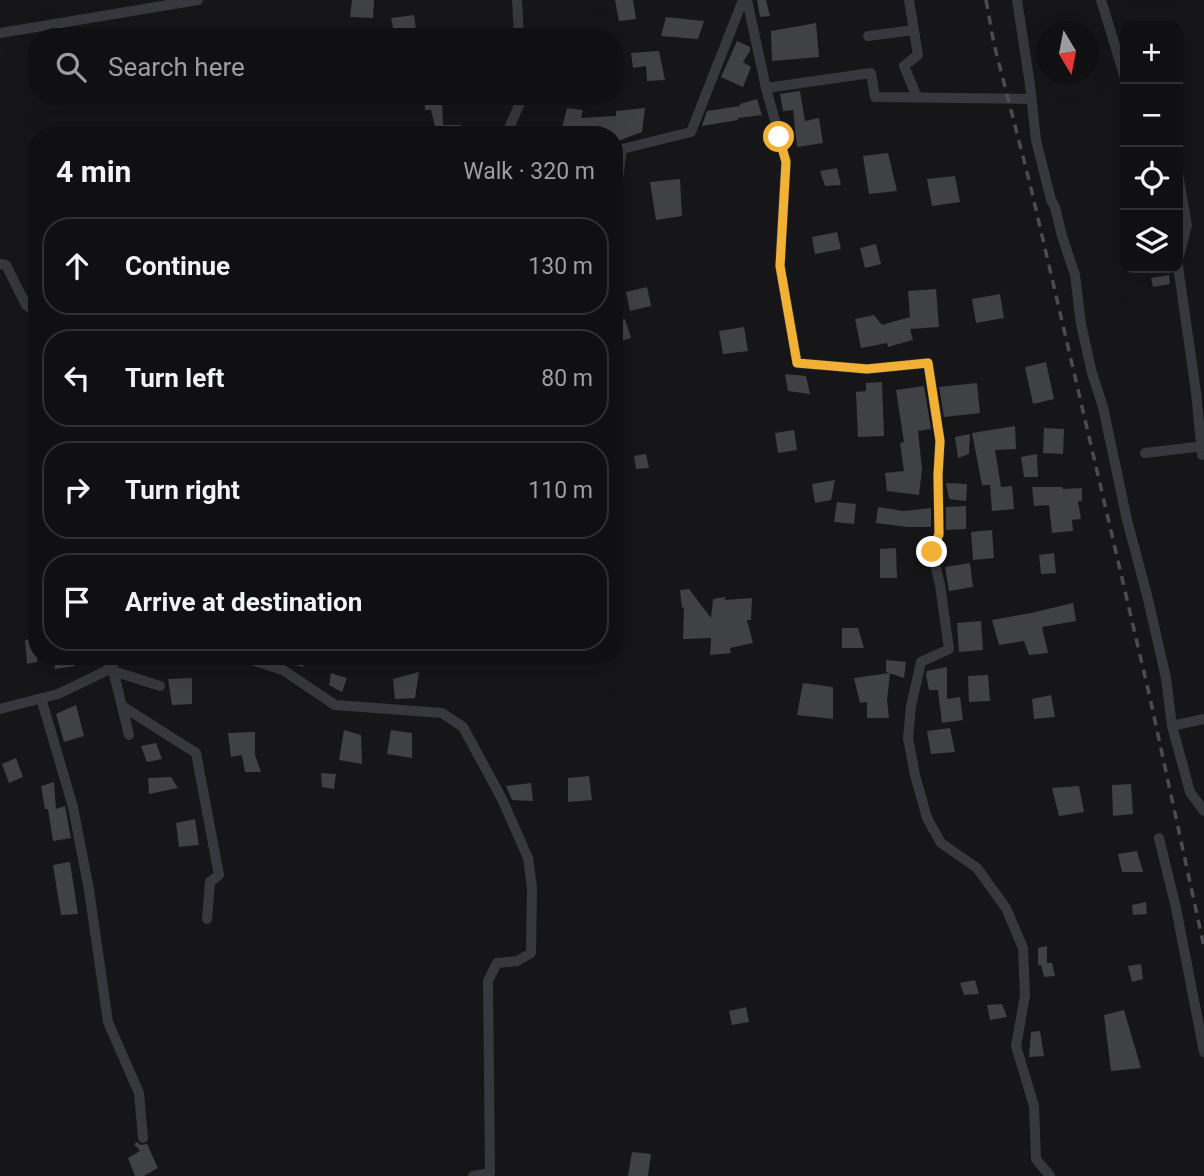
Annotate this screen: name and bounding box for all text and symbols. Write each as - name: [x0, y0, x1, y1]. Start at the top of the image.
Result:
- north arrow: [1036, 21, 1099, 84]
- map controls: [1120, 21, 1183, 273]
- button: +: [1120, 21, 1183, 84]
- search box: [28, 28, 623, 105]
- icon: search: [52, 48, 90, 86]
- text: Search here: [108, 52, 245, 82]
- button: −: [1120, 84, 1183, 147]
- route start: [763, 121, 794, 152]
- button: locate: [1120, 147, 1183, 210]
- text: 4 min: [56, 154, 131, 189]
- text: Walk · 320 m: [463, 158, 595, 185]
- button: layers: [1120, 210, 1183, 273]
- icon: ahead: [58, 247, 96, 285]
- text: Continue: [125, 251, 230, 281]
- text: 130 m: [528, 253, 593, 280]
- icon: left: [58, 359, 96, 397]
- text: Turn left: [125, 363, 224, 393]
- text: 80 m: [541, 365, 593, 392]
- icon: right: [58, 471, 96, 509]
- text: Turn right: [125, 475, 240, 505]
- text: 110 m: [528, 477, 593, 504]
- route end: [916, 536, 947, 567]
- icon: arrive: [58, 583, 96, 621]
- text: Arrive at destination: [125, 587, 362, 617]

